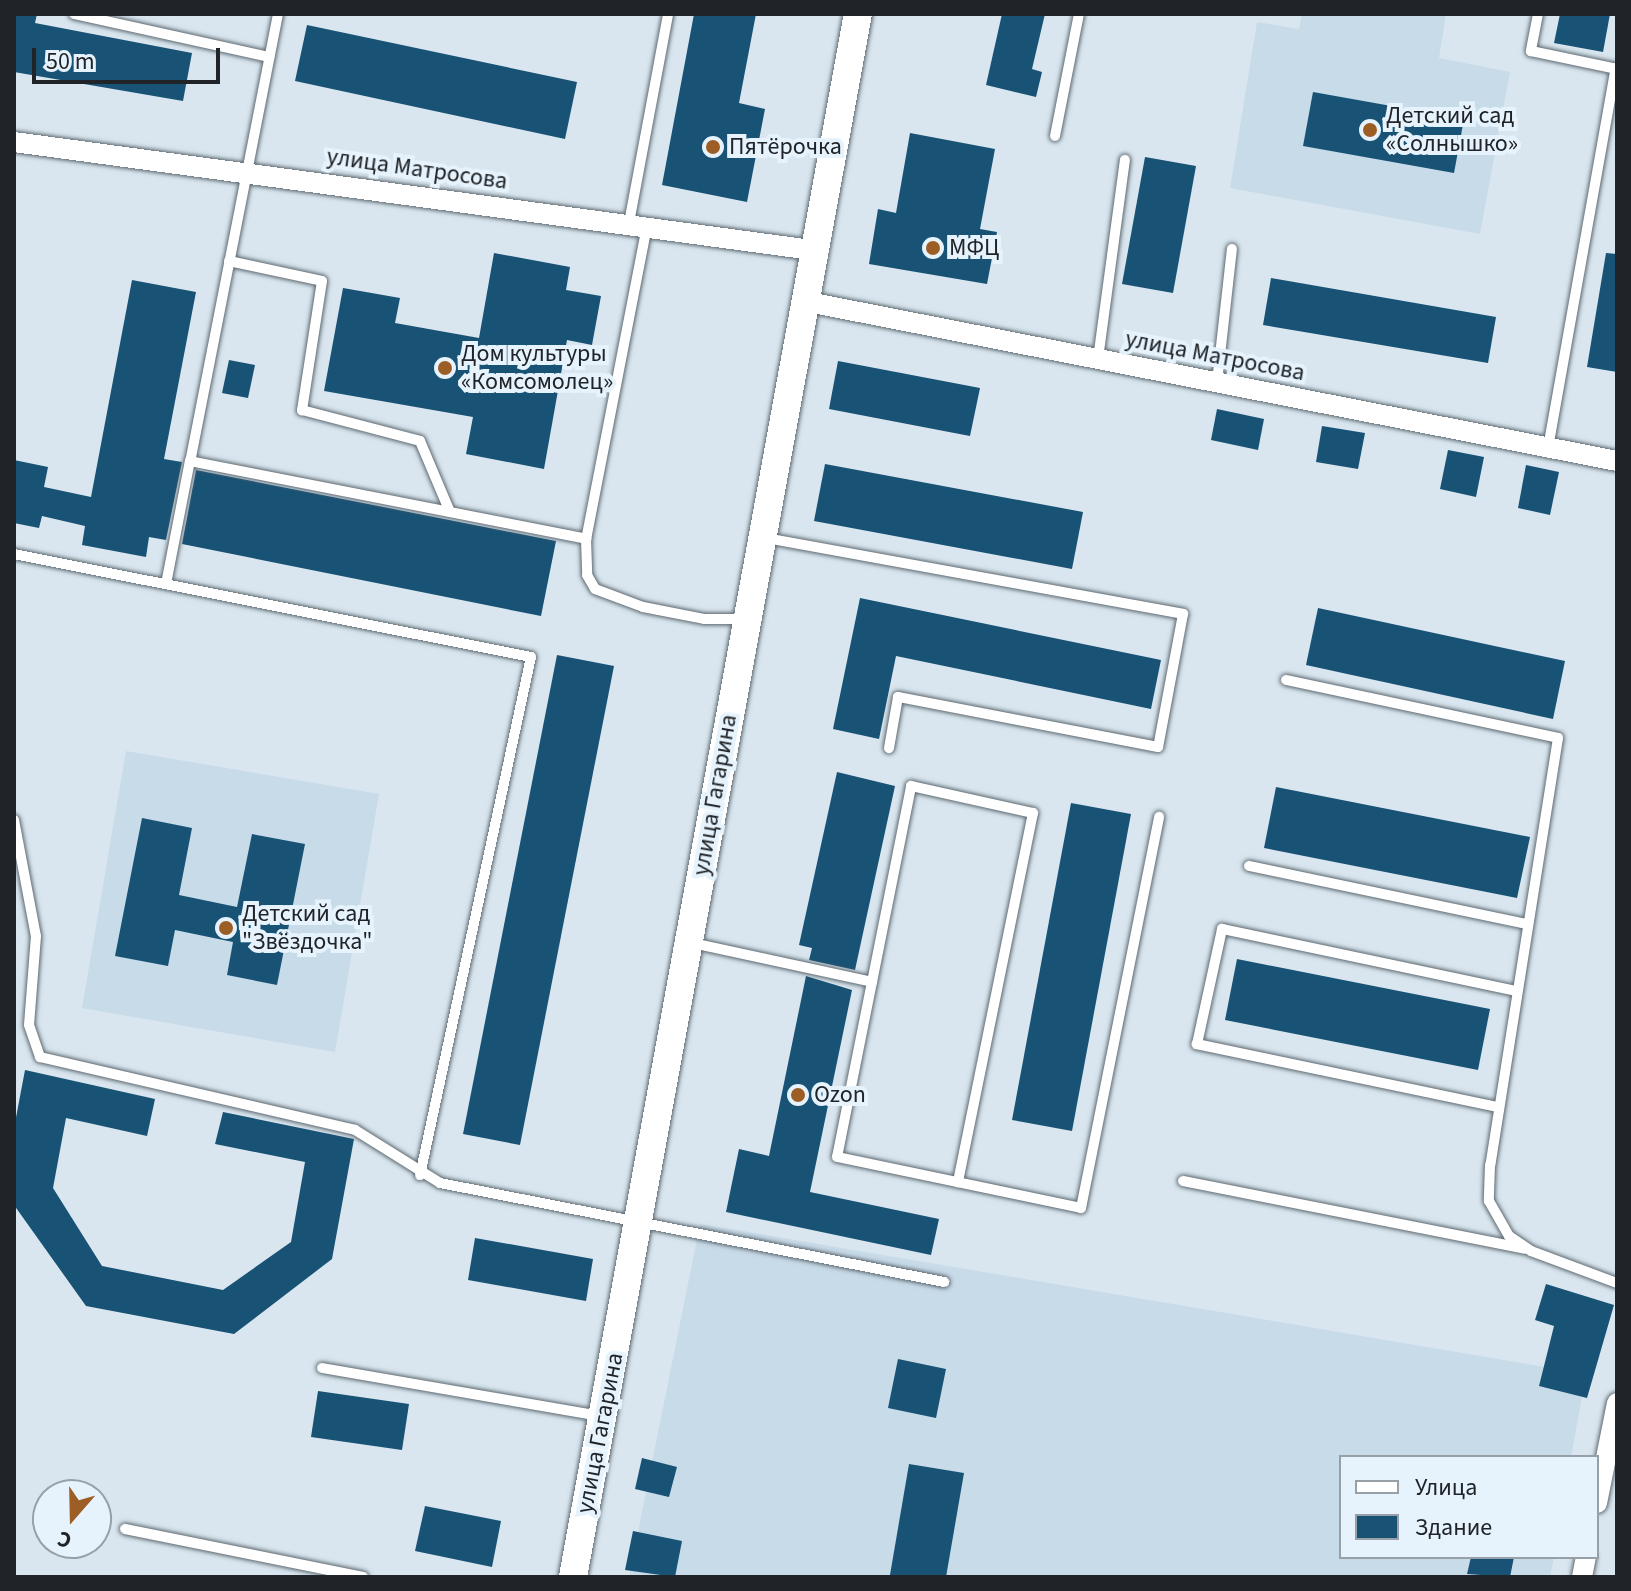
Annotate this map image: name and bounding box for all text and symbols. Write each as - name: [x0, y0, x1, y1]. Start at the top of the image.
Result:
- scale bar: [36, 32, 224, 82]
- text: 50 m: [46, 44, 95, 79]
- place label: Детский сад «Солнышко»: [1386, 102, 1518, 158]
- marker: Детский сад «Солнышко»: [1361, 121, 1379, 139]
- place label: Пятёрочка: [729, 133, 842, 161]
- marker: Пятёрочка: [704, 138, 722, 156]
- street label: улица Матросова: [325, 142, 509, 196]
- place label: МФЦ: [949, 234, 999, 262]
- marker: МФЦ: [924, 239, 942, 257]
- street label: улица Матросова: [1123, 324, 1307, 388]
- place label: Дом культуры «Комсомолец»: [461, 340, 613, 396]
- marker: Дом культуры «Комсомолец»: [436, 359, 454, 377]
- street label: улица Гагарина: [687, 712, 743, 878]
- place label: Детский сад "Звёздочка": [242, 900, 373, 956]
- marker: Детский сад "Звёздочка": [217, 919, 235, 937]
- place label: Ozon: [814, 1081, 866, 1109]
- marker: Ozon: [789, 1086, 807, 1104]
- street label: улица Гагарина: [570, 1350, 630, 1516]
- legend: [1339, 1455, 1599, 1559]
- text: Улица: [1415, 1470, 1477, 1505]
- north arrow: [32, 1479, 112, 1559]
- text: Здание: [1415, 1510, 1492, 1545]
- text: С: [53, 1522, 76, 1557]

